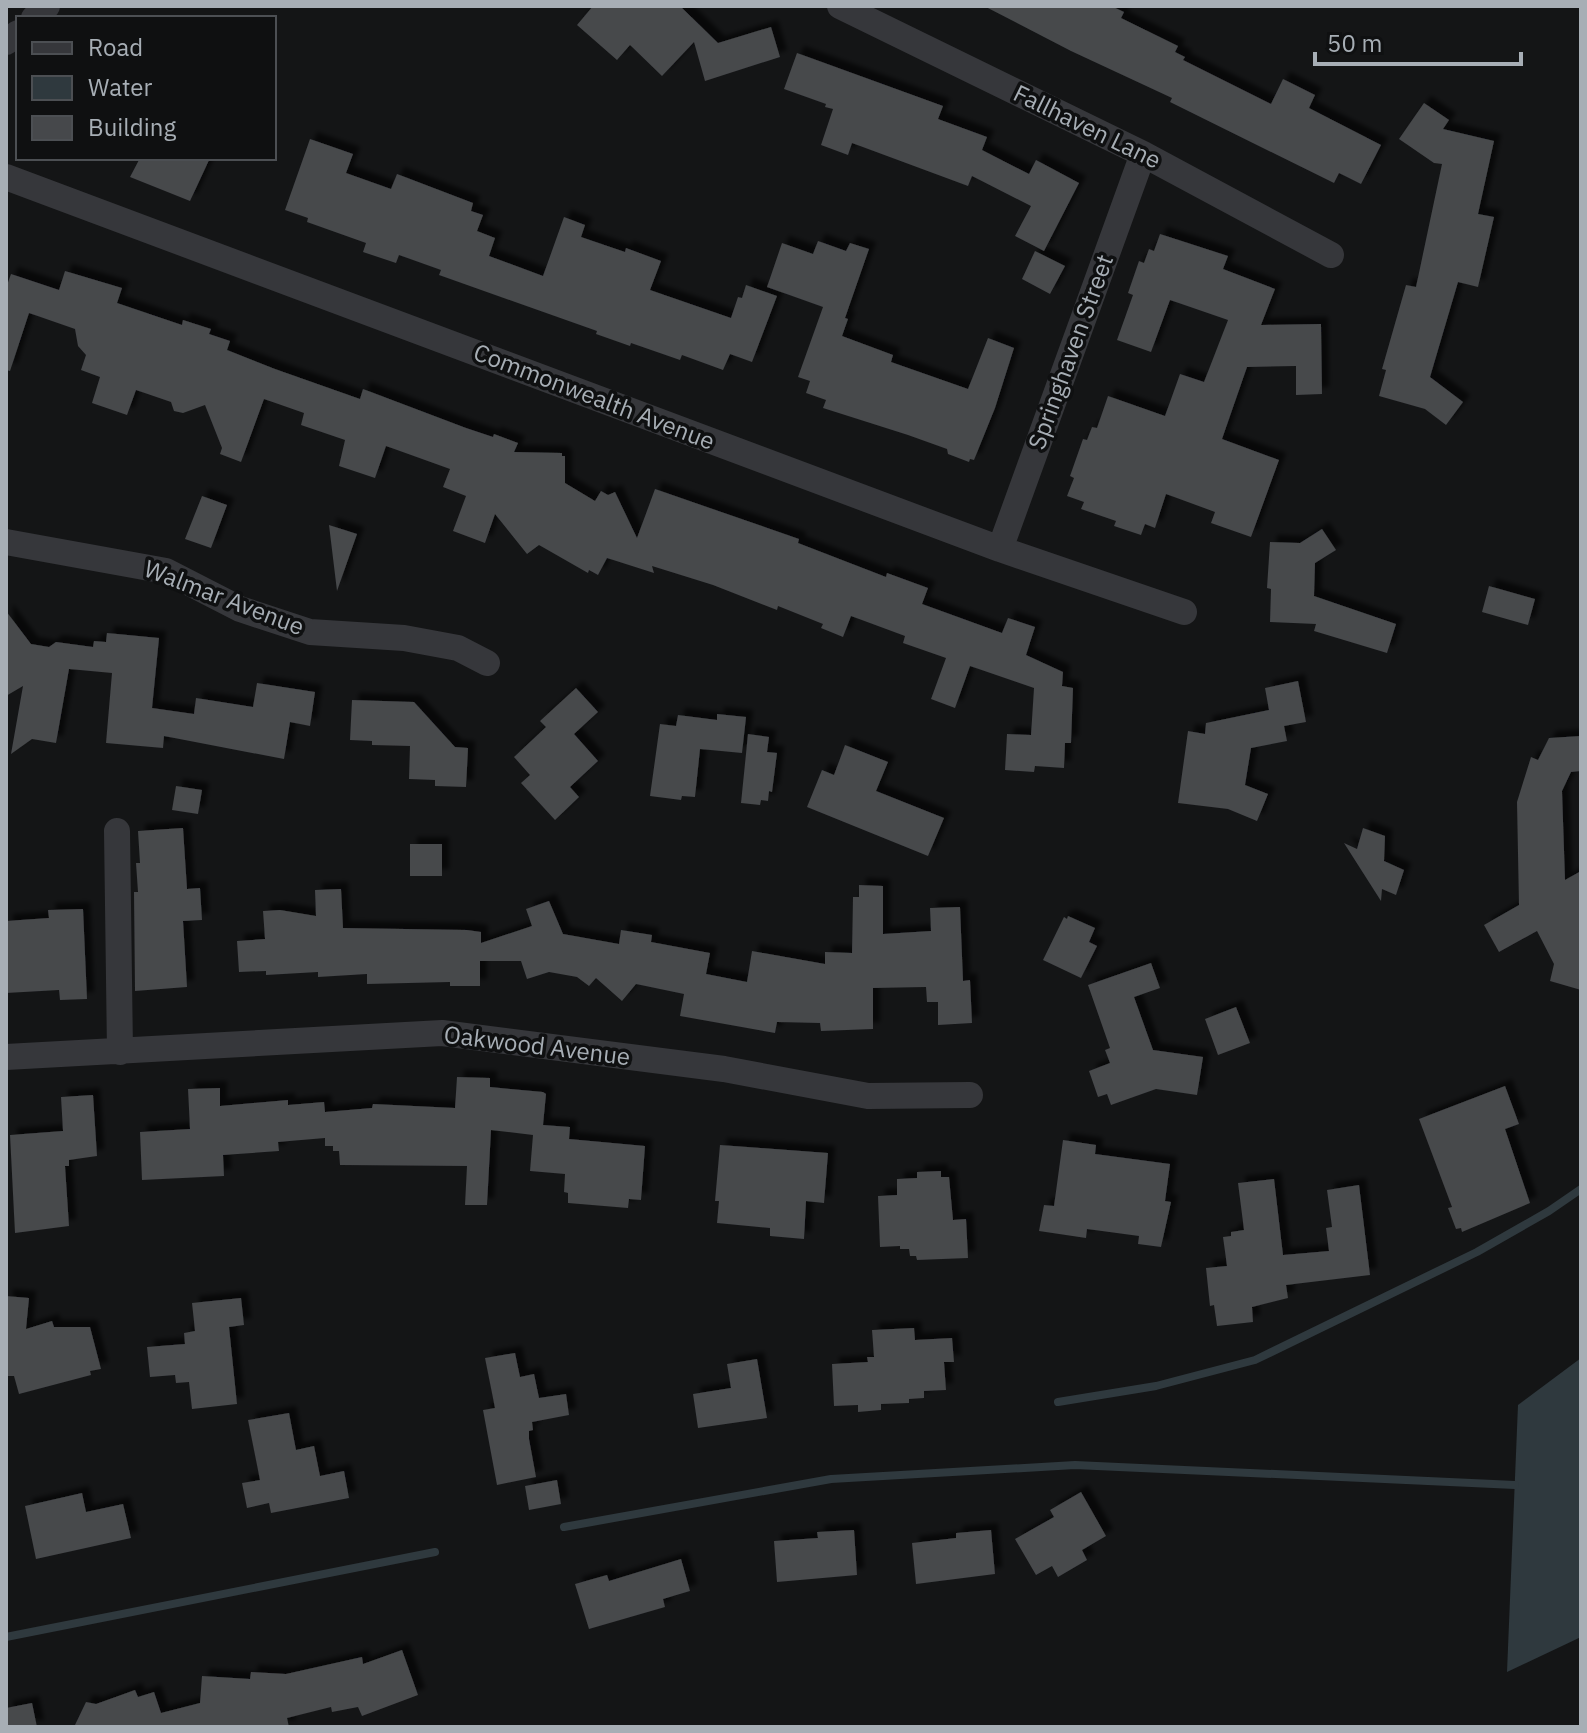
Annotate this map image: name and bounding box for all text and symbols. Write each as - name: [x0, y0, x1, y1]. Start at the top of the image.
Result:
- legend: [16, 16, 276, 160]
- scale bar: [1315, 16, 1521, 66]
- text: 50 m: [1327, 27, 1382, 59]
- text: Road: [88, 31, 143, 63]
- text: Water: [88, 71, 152, 103]
- street label: Fallhaven Lane: [1008, 77, 1166, 176]
- text: Building: [88, 111, 176, 143]
- street label: Springhaven Street: [1020, 250, 1120, 454]
- street label: Commonwealth Avenue: [469, 335, 719, 457]
- street label: Walmar Avenue: [140, 552, 309, 642]
- street label: Oakwood Avenue: [442, 1018, 632, 1072]

